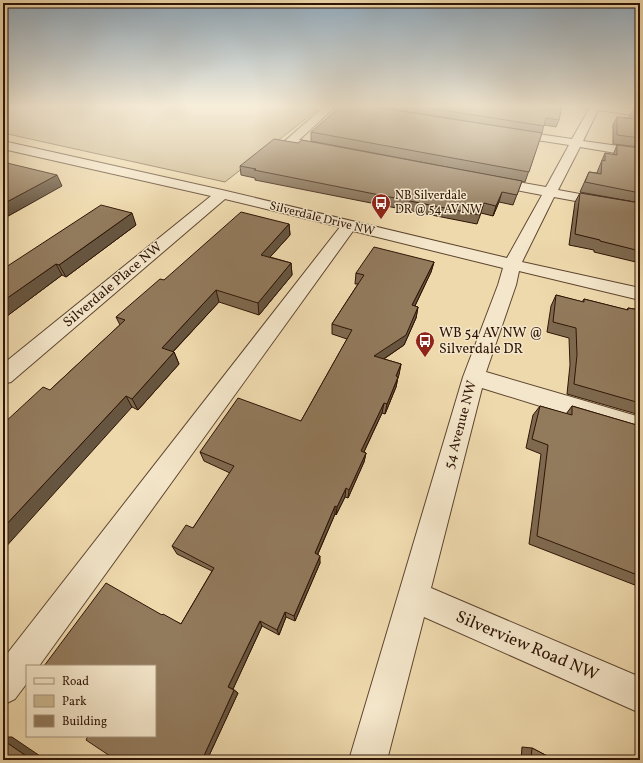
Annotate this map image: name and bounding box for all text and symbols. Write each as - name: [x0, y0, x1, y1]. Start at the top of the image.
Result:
- place label: NB Silverdale DR @ 54 AV NW: [395, 188, 482, 218]
- bus stop icon: NB Silverdale DR @ 54 AV NW: [370, 192, 392, 220]
- street label: Silverdale Drive NW: [268, 198, 376, 240]
- street label: Silverdale Place NW: [59, 238, 167, 332]
- place label: WB 54 AV NW @ Silverdale DR: [439, 324, 543, 359]
- bus stop icon: WB 54 AV NW @ Silverdale DR: [414, 330, 436, 358]
- street label: 54 Avenue NW: [440, 379, 482, 471]
- street label: Silverview Road NW: [452, 606, 602, 686]
- legend: [26, 665, 156, 737]
- text: Road: [62, 674, 89, 690]
- text: Park: [62, 694, 87, 710]
- text: Building: [62, 714, 107, 730]

